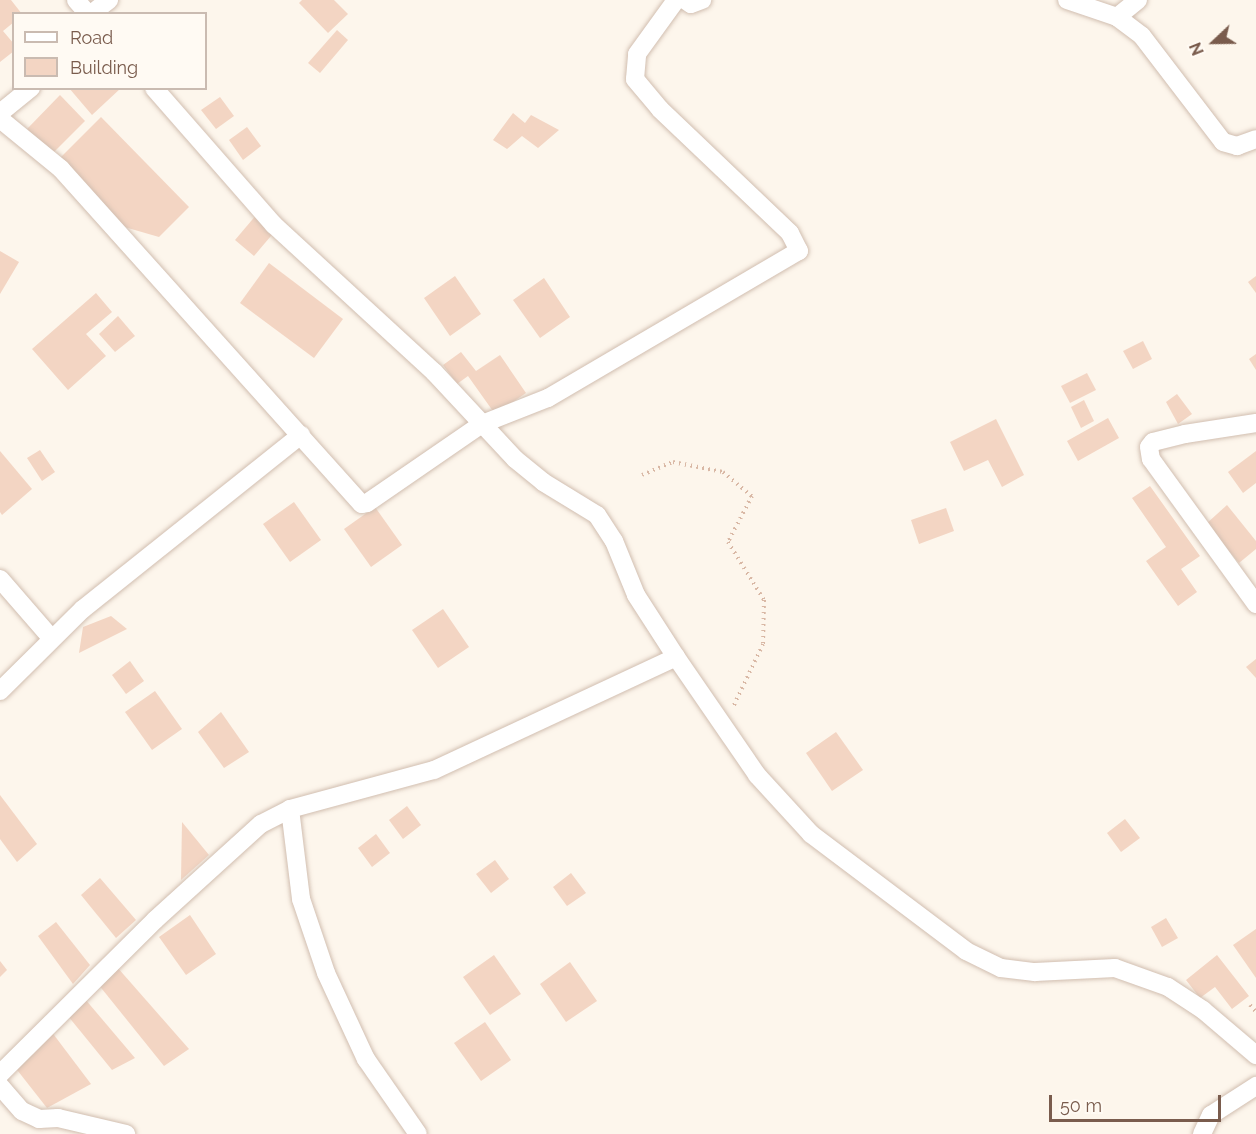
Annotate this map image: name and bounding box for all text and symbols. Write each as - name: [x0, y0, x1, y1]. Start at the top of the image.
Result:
- legend: [12, 12, 207, 90]
- north arrow: [1184, 12, 1244, 72]
- text: Road: [70, 27, 113, 48]
- text: N: [1186, 40, 1208, 58]
- text: Building: [70, 57, 138, 78]
- scale bar: [1052, 1083, 1224, 1121]
- text: 50 m: [1060, 1095, 1102, 1116]

